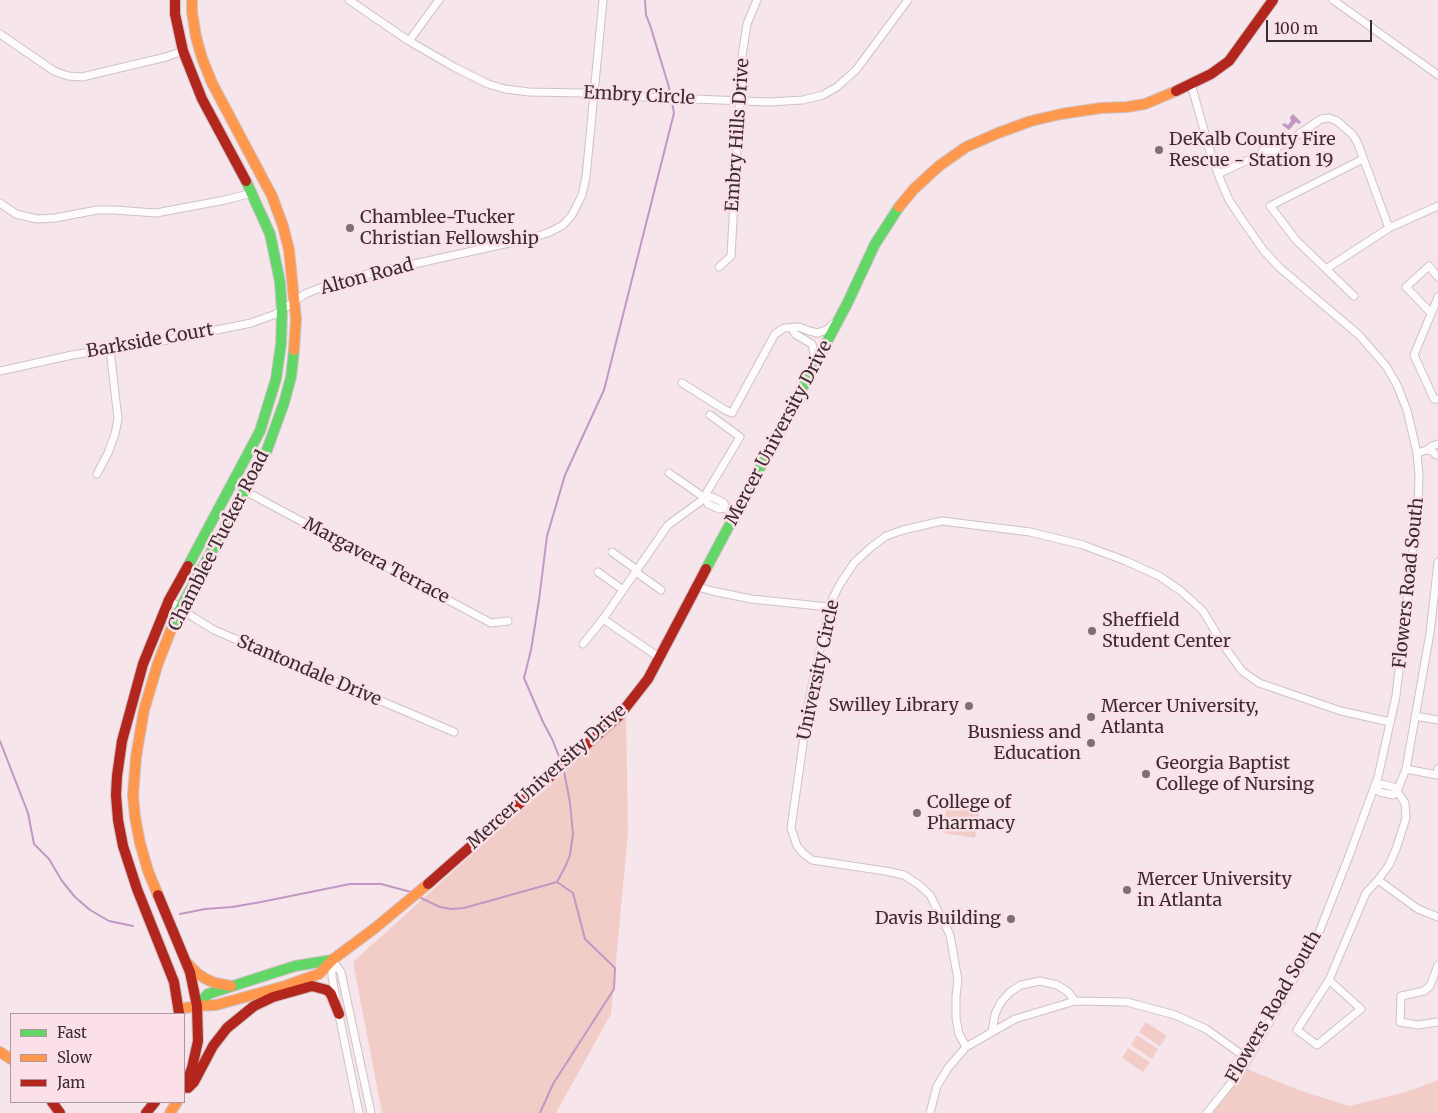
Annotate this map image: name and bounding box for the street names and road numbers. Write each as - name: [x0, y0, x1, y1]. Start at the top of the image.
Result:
- street label: Embry Hills Drive: [722, 57, 754, 213]
- street label: Embry Circle: [583, 82, 695, 110]
- street label: Alton Road: [318, 254, 416, 300]
- street label: Barkside Court: [85, 319, 215, 363]
- street label: Mercer University Drive: [721, 337, 837, 529]
- street label: Chamblee Tucker Road: [164, 447, 274, 635]
- street label: Flowers Road South: [1389, 496, 1429, 670]
- street label: Margavera Terrace: [299, 513, 453, 609]
- street label: University Circle: [794, 598, 844, 742]
- street label: Stantondale Drive: [234, 631, 384, 711]
- street label: Mercer University Drive: [463, 700, 631, 854]
- street label: Flowers Road South: [1222, 927, 1326, 1087]

